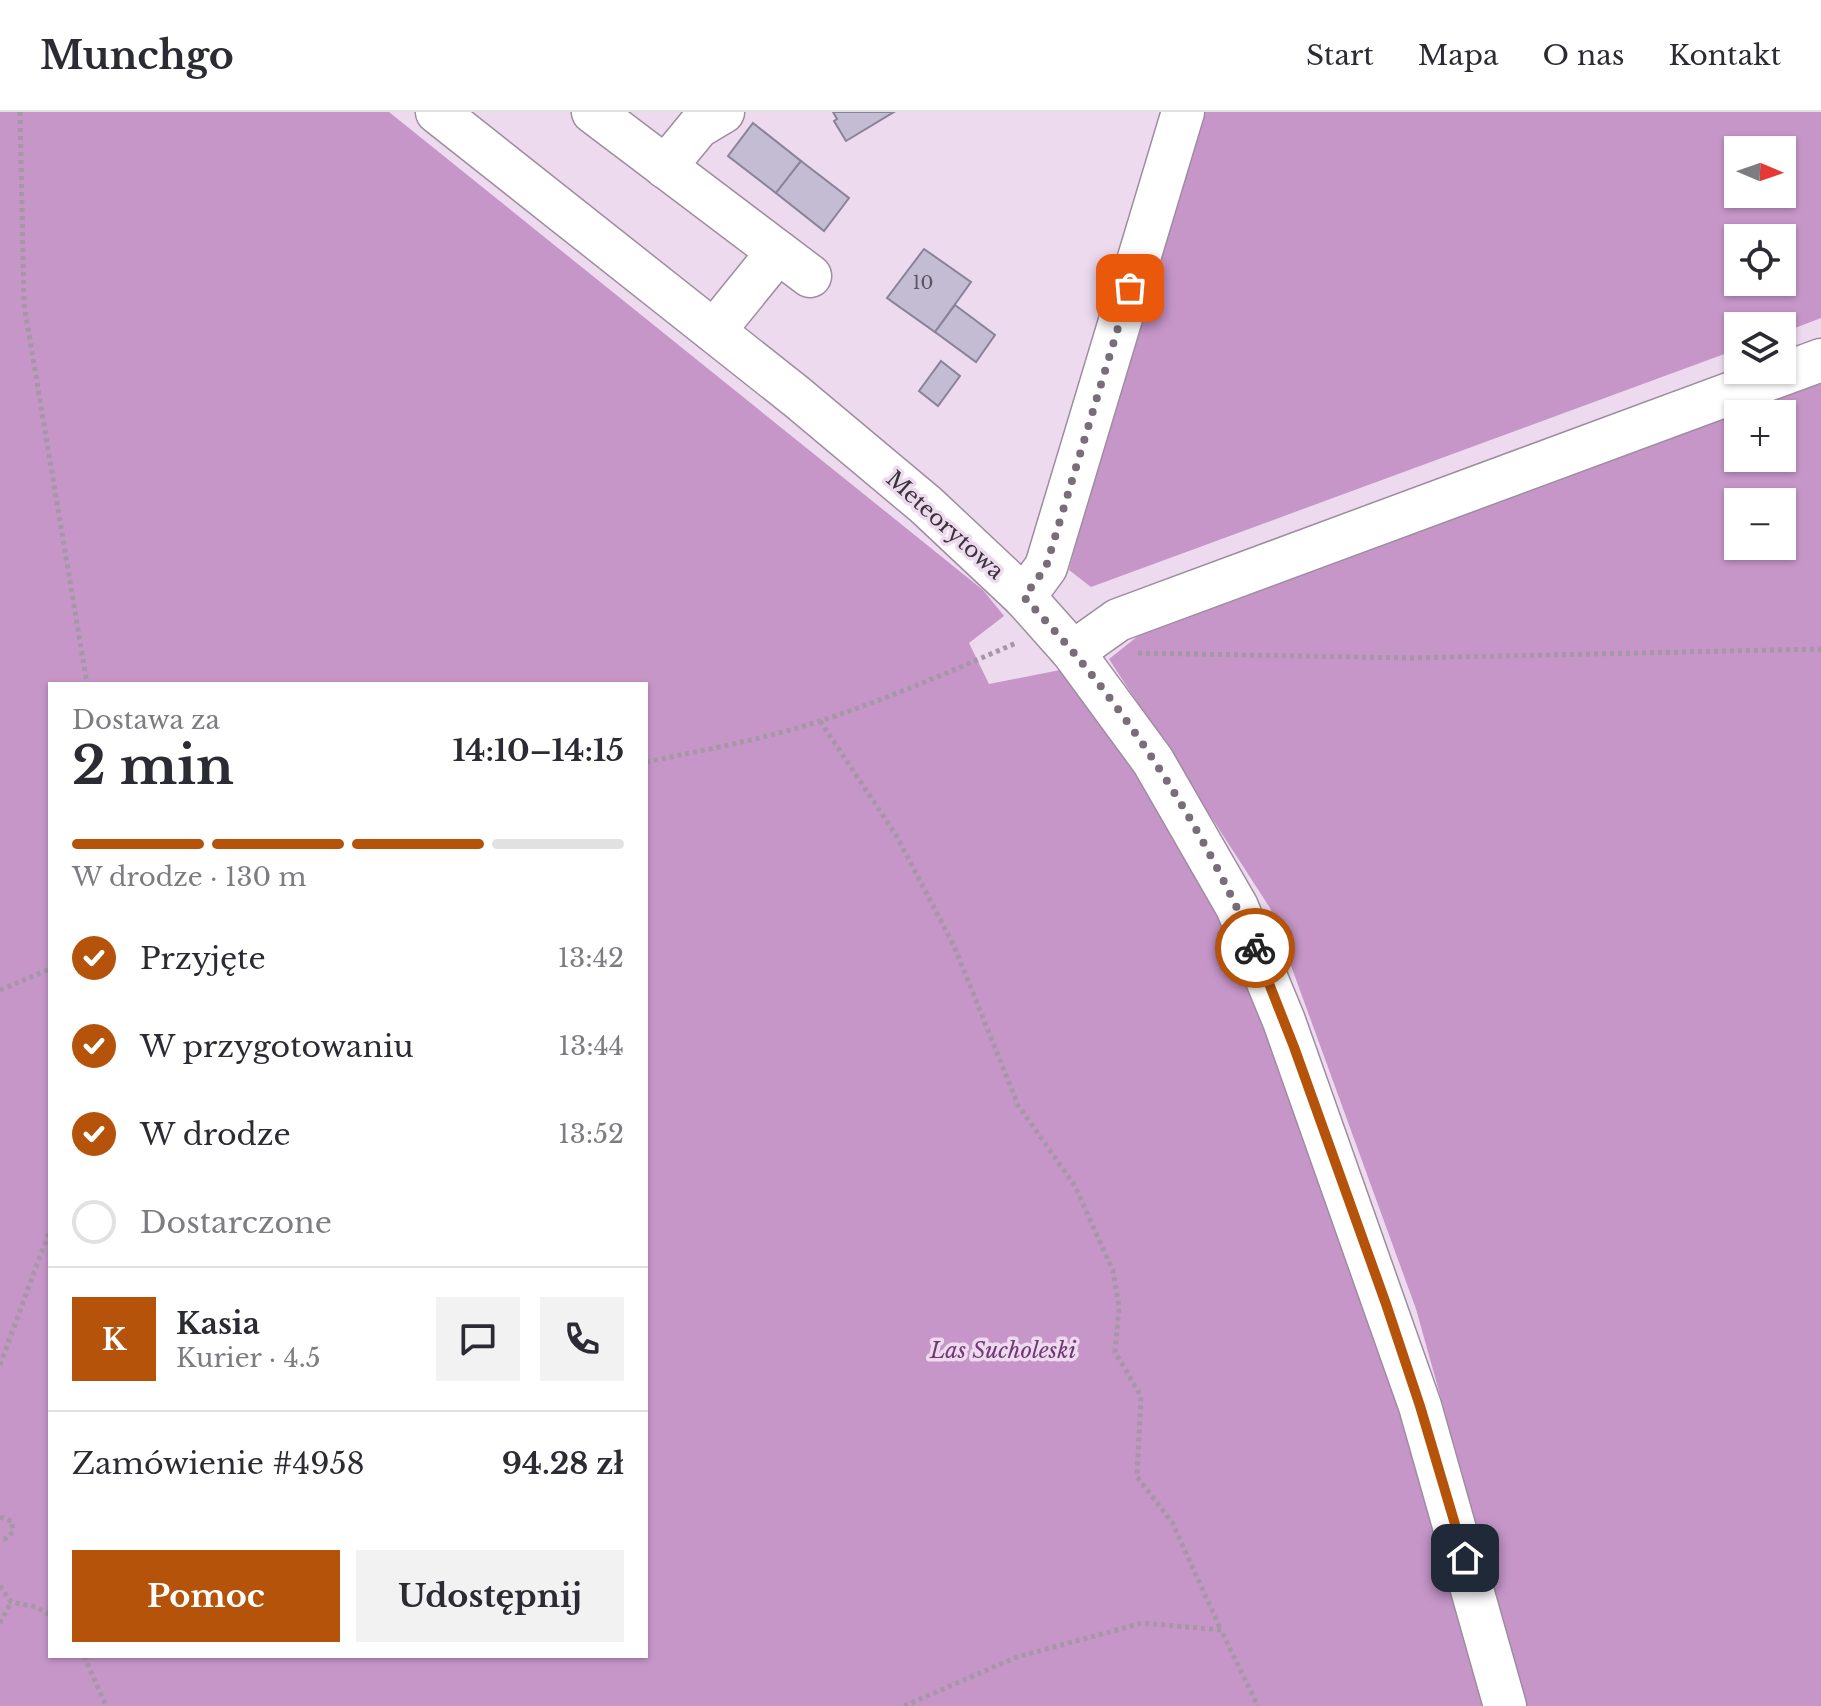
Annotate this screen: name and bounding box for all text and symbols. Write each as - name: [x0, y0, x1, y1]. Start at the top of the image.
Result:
- text: Munchgo: [40, 32, 234, 79]
- text: Start: [1306, 38, 1374, 73]
- text: Mapa: [1418, 38, 1498, 73]
- text: O nas: [1542, 38, 1624, 73]
- text: Kontakt: [1668, 38, 1781, 73]
- north arrow: [1724, 136, 1796, 208]
- map controls: [1724, 136, 1796, 560]
- button: locate: [1724, 224, 1796, 296]
- pin: [1096, 254, 1164, 322]
- icon: bag: [1108, 266, 1152, 310]
- house number: 10: [913, 272, 933, 294]
- button: layers: [1724, 312, 1796, 384]
- button: +: [1724, 400, 1796, 472]
- street label: Meteorytowa: [881, 465, 1010, 585]
- button: −: [1724, 488, 1796, 560]
- text: Dostawa za: [72, 704, 220, 736]
- text: 14:10–14:15: [452, 732, 624, 769]
- text: 2 min: [72, 734, 234, 798]
- text: W drodze · 130 m: [72, 861, 306, 893]
- courier: [1215, 908, 1295, 988]
- icon: bike: [1233, 926, 1277, 970]
- icon: check: [72, 936, 116, 980]
- text: Przyjęte: [140, 940, 266, 977]
- text: 13:42: [558, 942, 624, 974]
- icon: check: [72, 1024, 116, 1068]
- text: W przygotowaniu: [140, 1028, 413, 1065]
- text: 13:44: [559, 1030, 624, 1062]
- icon: check: [72, 1112, 116, 1156]
- text: W drodze: [140, 1116, 291, 1153]
- text: 13:52: [558, 1118, 624, 1150]
- text: Dostarczone: [140, 1204, 332, 1241]
- button: chat: [436, 1297, 520, 1381]
- button: phone: [540, 1297, 624, 1381]
- text: Kasia: [176, 1305, 260, 1342]
- text: K: [102, 1321, 126, 1358]
- park label: Las Sucholeski: [929, 1337, 1077, 1364]
- text: Kurier · 4.5: [176, 1342, 320, 1374]
- text: Zamówienie #4958: [72, 1445, 365, 1482]
- text: 94.28 zł: [502, 1445, 624, 1482]
- pin: [1431, 1524, 1499, 1592]
- icon: home: [1443, 1536, 1487, 1580]
- button: Pomoc: [72, 1550, 340, 1642]
- button: Udostępnij: [356, 1550, 624, 1642]

